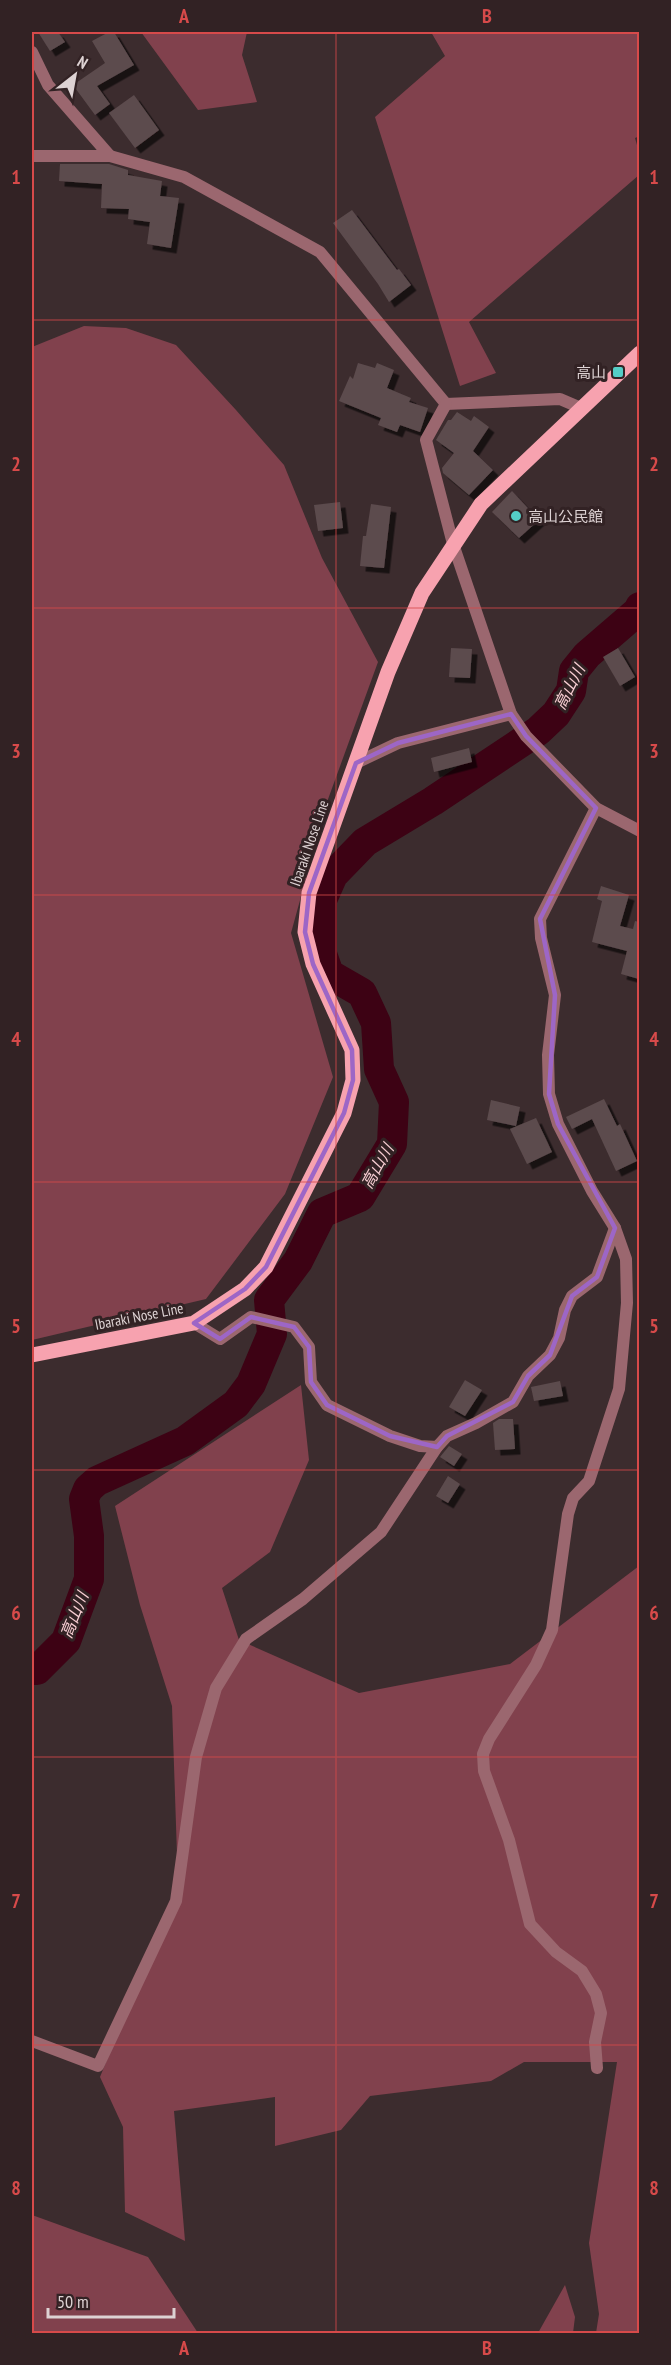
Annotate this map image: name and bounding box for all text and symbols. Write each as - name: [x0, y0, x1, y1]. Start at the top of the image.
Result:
- text: A: [178, 3, 190, 29]
- text: B: [482, 3, 492, 29]
- north arrow: [45, 45, 105, 105]
- text: N: [74, 51, 92, 73]
- text: 1: [11, 164, 21, 190]
- text: 1: [649, 164, 659, 190]
- place label: 高山: [576, 363, 606, 382]
- marker: 高山: [611, 365, 625, 379]
- text: 2: [11, 451, 21, 477]
- text: 2: [649, 451, 659, 477]
- place label: 高山公民館: [528, 507, 603, 526]
- marker: 高山公民館: [509, 509, 523, 523]
- water label: 高山川: [549, 659, 590, 713]
- text: 3: [11, 738, 21, 764]
- text: 3: [649, 738, 659, 764]
- street label: Ibaraki Nose Line: [285, 798, 333, 888]
- text: 4: [11, 1026, 21, 1052]
- text: 4: [649, 1026, 659, 1052]
- water label: 高山川: [357, 1138, 398, 1192]
- street label: Ibaraki Nose Line: [93, 1298, 185, 1334]
- text: 5: [11, 1313, 21, 1339]
- text: 5: [649, 1313, 659, 1339]
- water label: 高山川: [56, 1587, 93, 1641]
- text: 6: [11, 1600, 21, 1626]
- text: 6: [649, 1600, 659, 1626]
- text: 7: [11, 1888, 21, 1914]
- text: 7: [649, 1888, 659, 1914]
- text: 8: [11, 2175, 21, 2201]
- text: 8: [649, 2175, 659, 2201]
- scale bar: [48, 2281, 174, 2319]
- text: 50 m: [57, 2290, 89, 2313]
- text: A: [178, 2335, 190, 2361]
- text: B: [482, 2335, 492, 2361]

